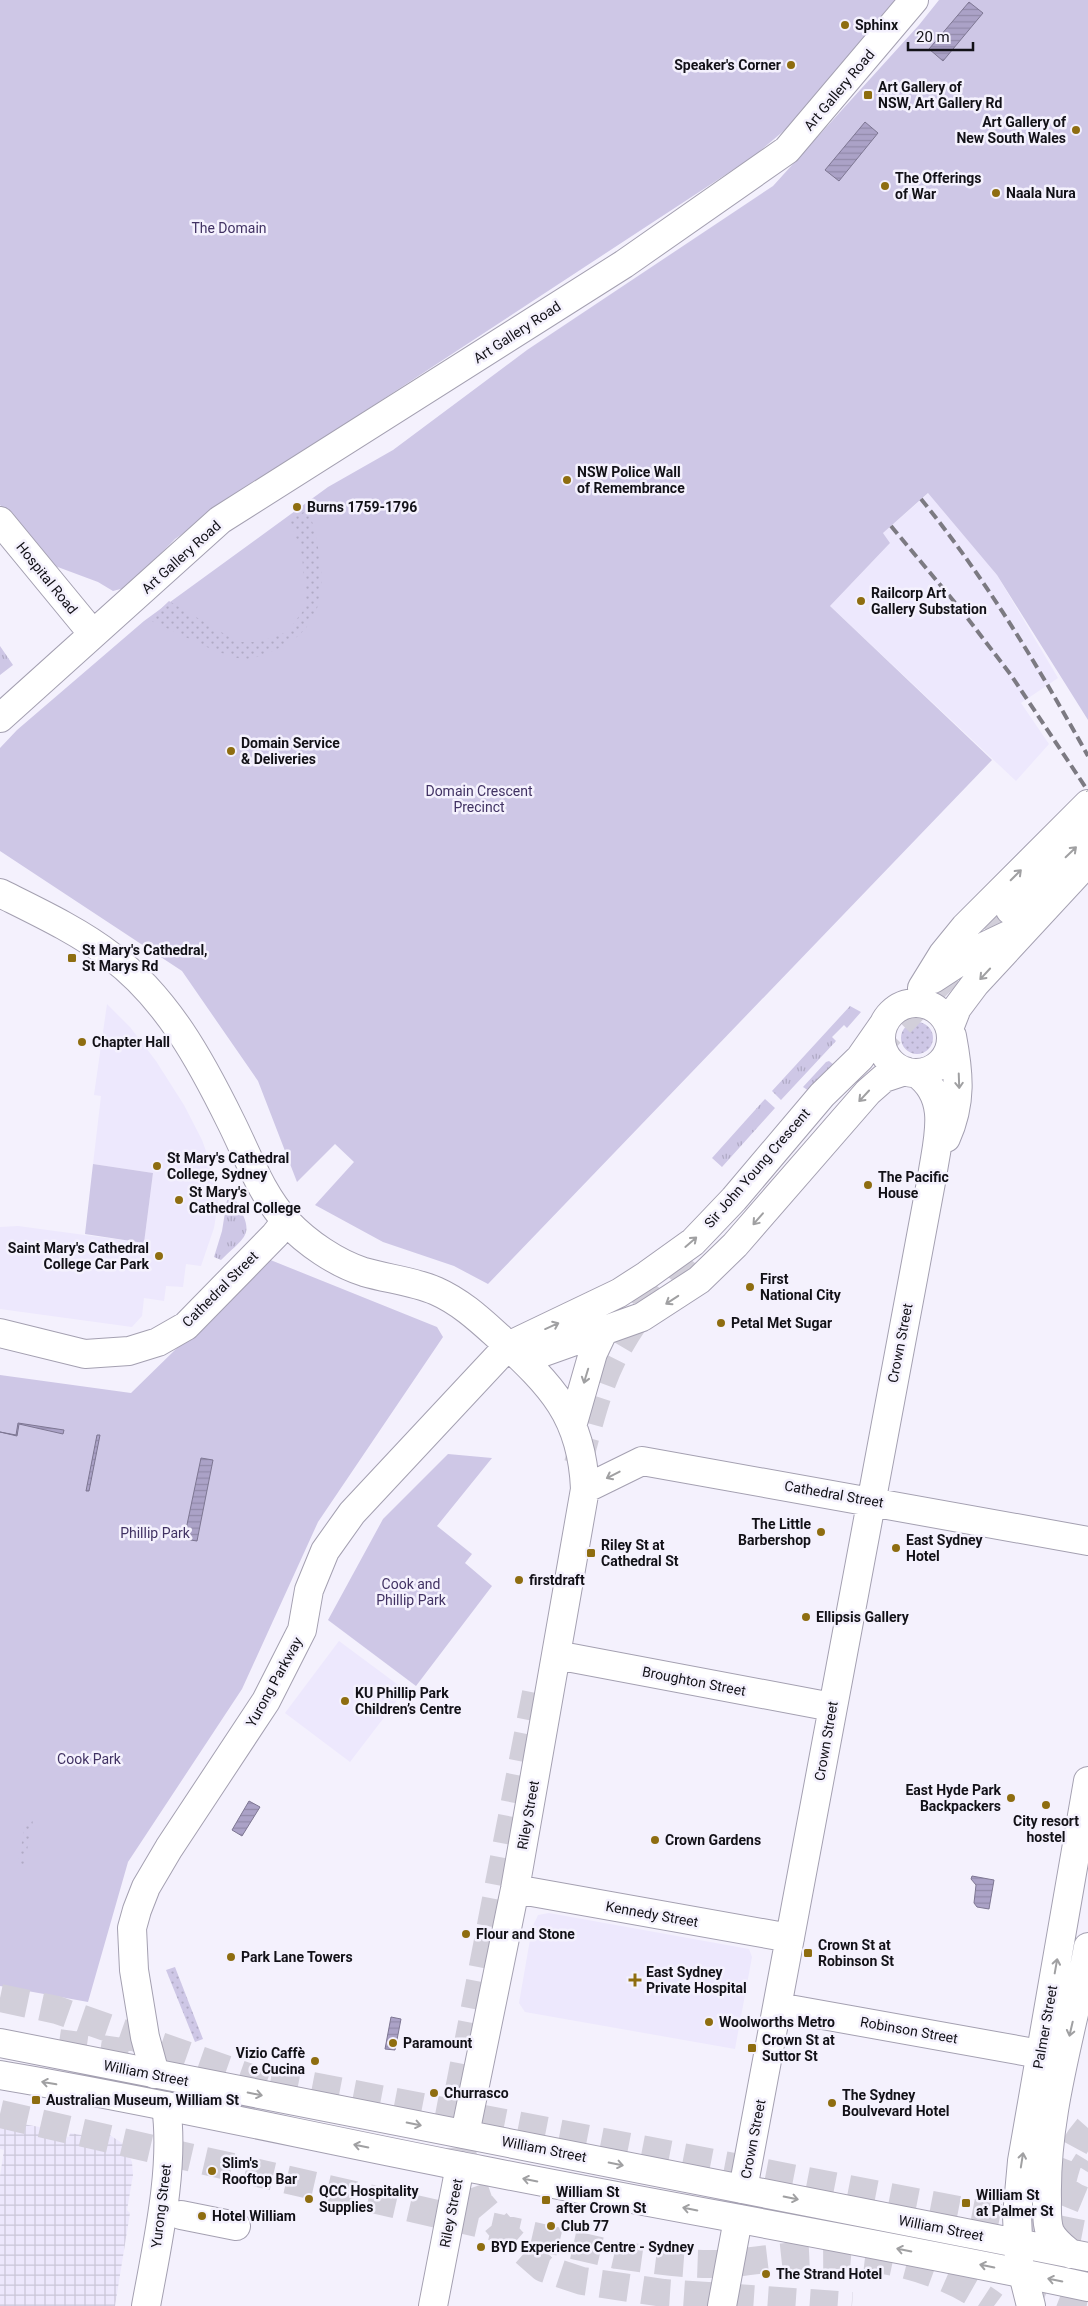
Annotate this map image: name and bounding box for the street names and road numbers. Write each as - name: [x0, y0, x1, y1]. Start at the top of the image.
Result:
- street label: Art Gallery Road: [800, 46, 878, 134]
- street label: Art Gallery Road: [470, 298, 564, 366]
- street label: Art Gallery Road: [138, 517, 224, 597]
- street label: Hospital Road: [13, 539, 81, 617]
- street label: Sir John Young Crescent: [701, 1105, 813, 1231]
- street label: Cathedral Street: [179, 1248, 261, 1330]
- street label: Crown Street: [884, 1302, 916, 1384]
- street label: Cathedral Street: [783, 1477, 885, 1511]
- street label: Yurong Parkway: [243, 1634, 306, 1730]
- street label: Broughton Street: [641, 1663, 748, 1699]
- street label: Crown Street: [811, 1700, 841, 1782]
- street label: Riley Street: [514, 1779, 542, 1851]
- street label: Kennedy Street: [604, 1898, 700, 1930]
- street label: Palmer Street: [1030, 1984, 1060, 2070]
- street label: Robinson Street: [859, 2014, 960, 2047]
- street label: William Street: [102, 2057, 190, 2089]
- street label: Crown Street: [737, 2098, 769, 2180]
- street label: William Street: [500, 2133, 588, 2165]
- street label: Yurong Street: [148, 2163, 174, 2249]
- street label: Riley Street: [436, 2177, 466, 2249]
- street label: William Street: [897, 2212, 985, 2244]

